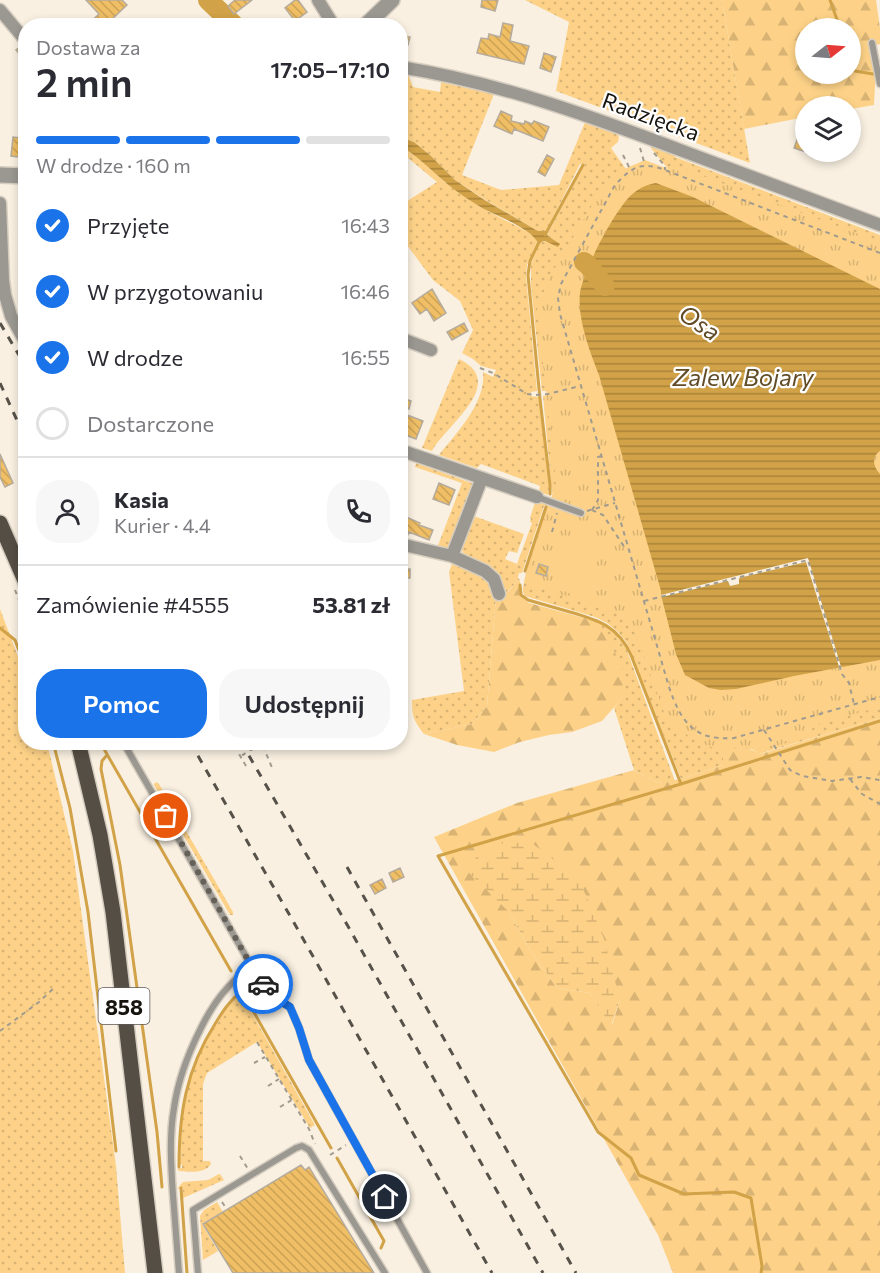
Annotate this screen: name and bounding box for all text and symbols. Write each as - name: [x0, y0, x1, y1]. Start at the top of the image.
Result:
- north arrow: [795, 18, 861, 84]
- map controls: [795, 18, 861, 162]
- text: Dostawa za: [36, 35, 140, 59]
- text: 17:05–17:10: [270, 56, 390, 83]
- text: 2 min: [36, 57, 133, 105]
- street label: Radzięcka: [599, 86, 703, 146]
- button: layers: [795, 96, 861, 162]
- text: W drodze · 160 m: [36, 153, 191, 177]
- icon: check: [36, 209, 69, 242]
- text: Przyjęte: [87, 212, 169, 239]
- text: 16:43: [341, 213, 390, 237]
- icon: check: [36, 275, 69, 308]
- text: W przygotowaniu: [87, 278, 263, 305]
- text: 16:46: [340, 279, 390, 303]
- water label: Osa: [674, 298, 726, 346]
- icon: check: [36, 341, 69, 374]
- text: W drodze: [87, 344, 183, 371]
- text: 16:55: [342, 345, 390, 369]
- water label: Zalew Bojary: [671, 362, 815, 391]
- text: Dostarczone: [87, 410, 214, 437]
- button: person: [36, 480, 99, 543]
- button: phone: [327, 480, 390, 543]
- text: Kasia: [114, 486, 169, 513]
- text: Kurier · 4.4: [114, 513, 211, 537]
- text: Zamówienie #4555: [36, 591, 229, 618]
- text: 53.81 zł: [312, 591, 390, 618]
- button: Pomoc: [36, 669, 207, 738]
- button: Udostępnij: [219, 669, 390, 738]
- pin: [140, 790, 191, 841]
- icon: bag: [149, 799, 182, 832]
- courier: [233, 954, 293, 1014]
- icon: car: [247, 968, 280, 1001]
- road number: 858: [98, 988, 150, 1024]
- pin: [359, 1171, 410, 1222]
- icon: home: [368, 1180, 401, 1213]

